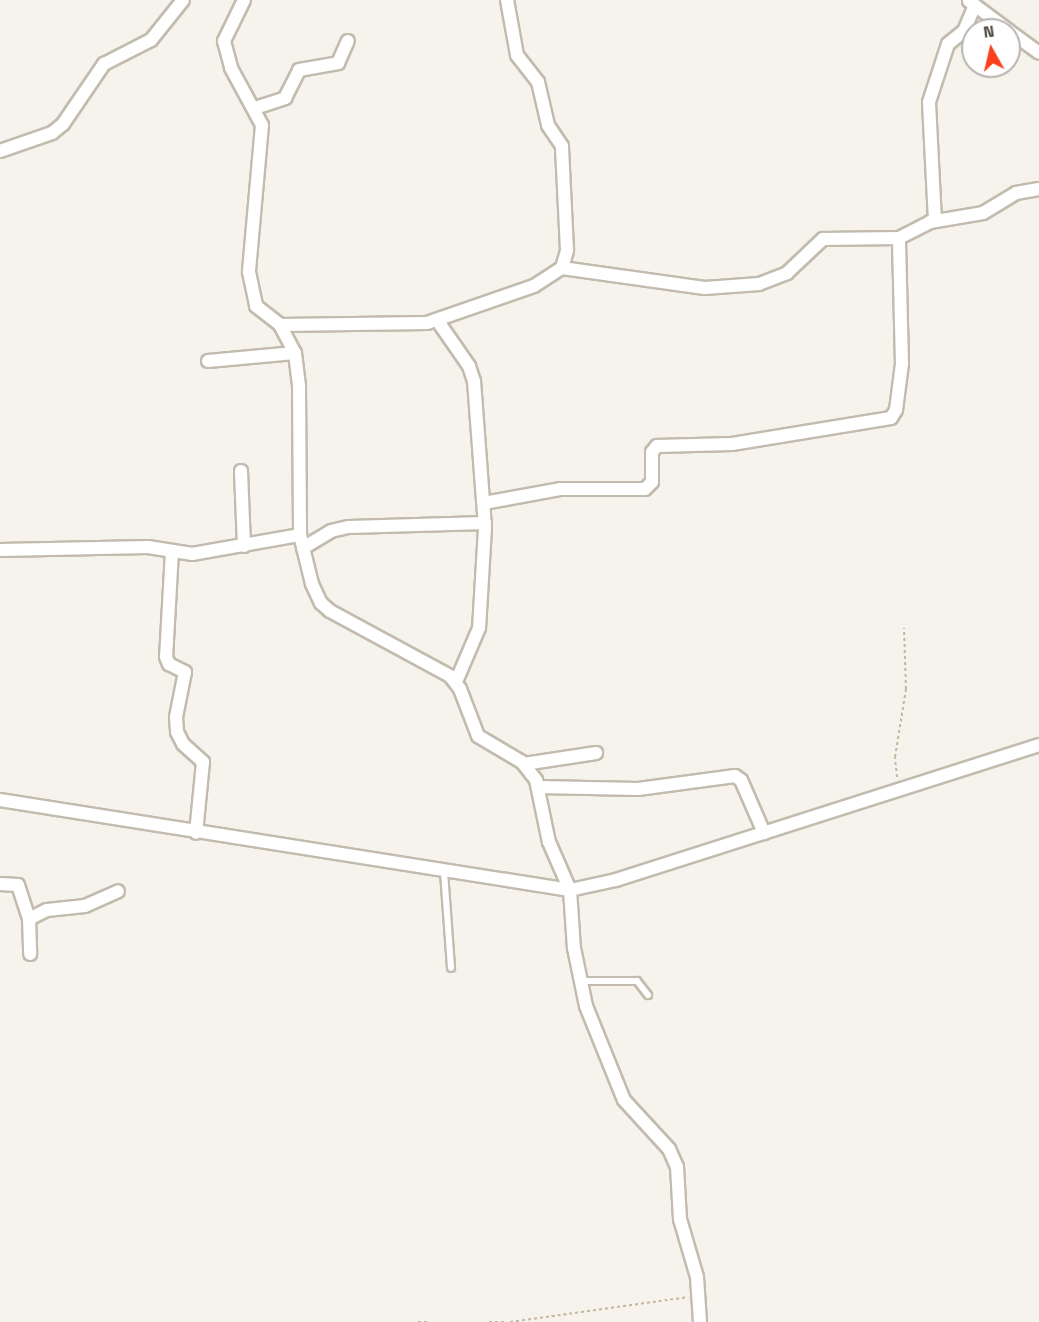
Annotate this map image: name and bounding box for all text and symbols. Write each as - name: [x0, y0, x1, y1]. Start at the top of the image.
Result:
- north arrow: [961, 18, 1021, 78]
- text: N: [982, 21, 995, 43]

